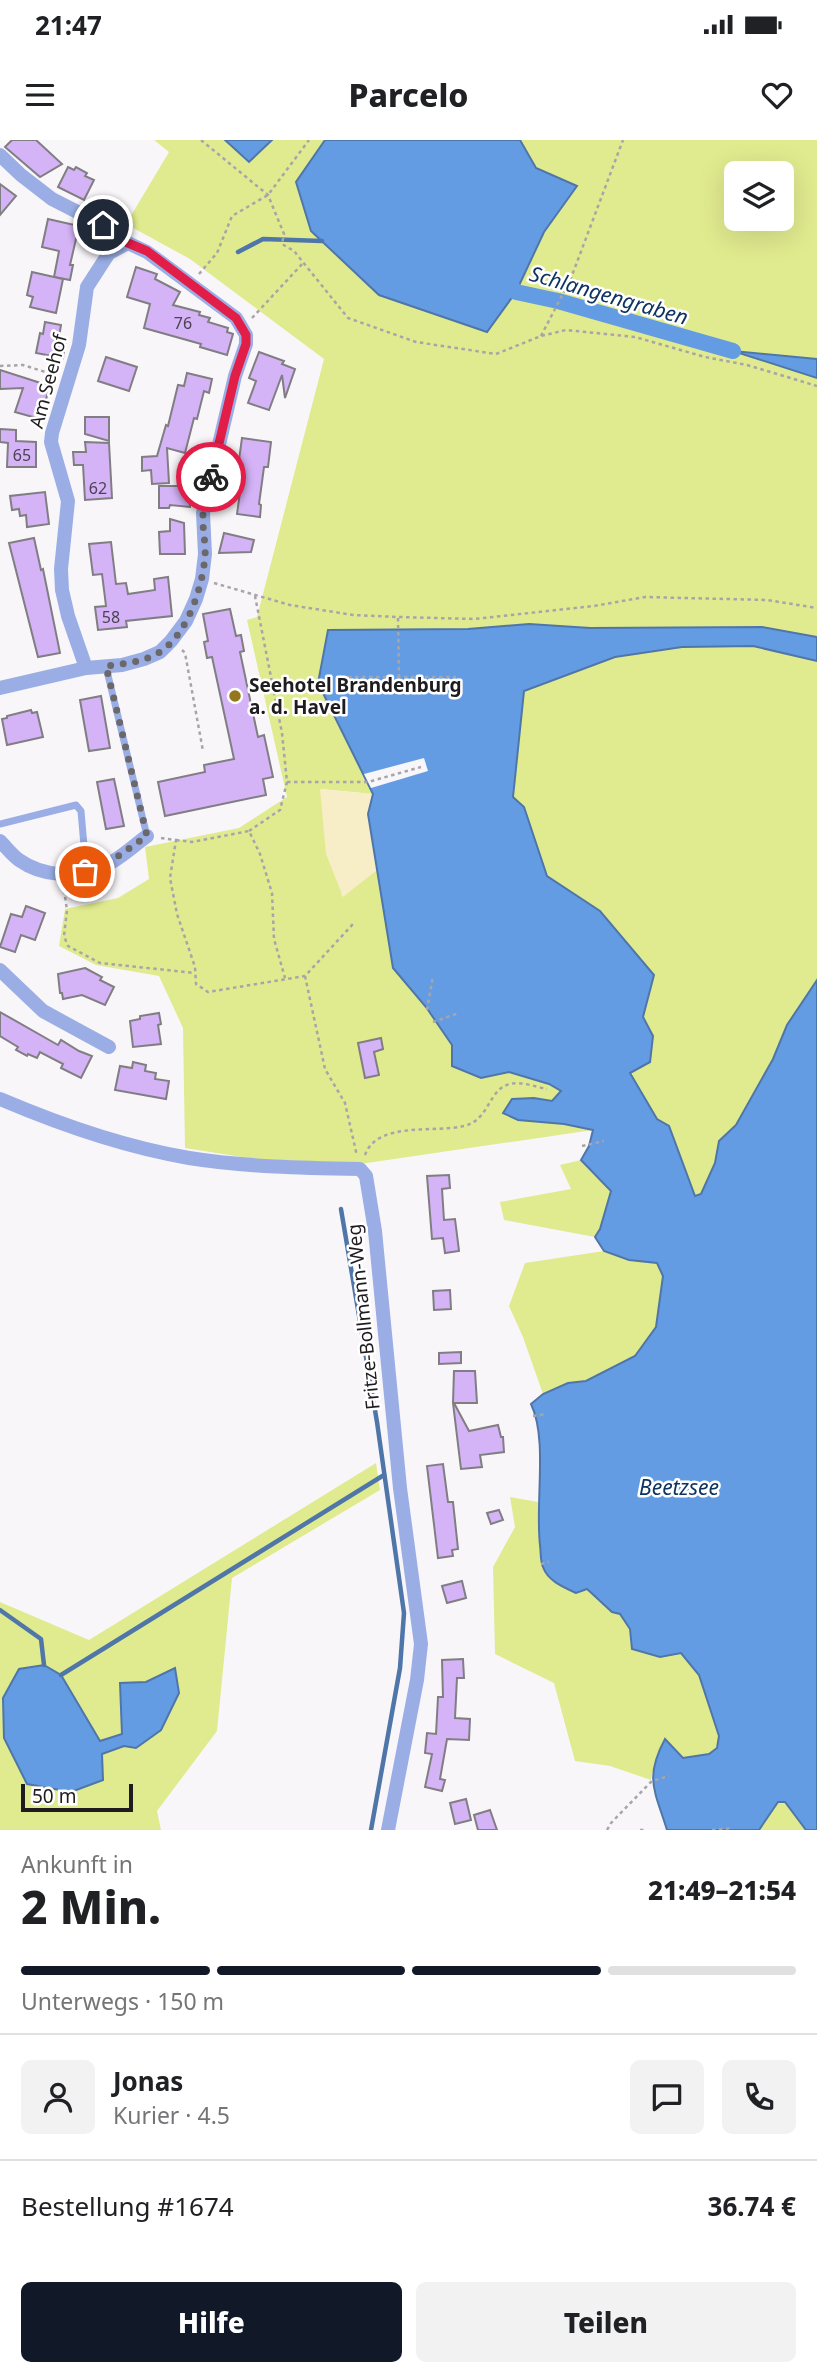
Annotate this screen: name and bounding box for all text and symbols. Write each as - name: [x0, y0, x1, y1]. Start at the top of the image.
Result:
- text: 21:47: [35, 7, 102, 43]
- text: Parcelo: [349, 73, 468, 116]
- icon: menu: [21, 76, 59, 114]
- icon: heart: [758, 76, 796, 114]
- map controls: [724, 161, 794, 231]
- button: layers: [724, 161, 794, 231]
- pin: [73, 195, 133, 255]
- icon: home: [84, 206, 122, 244]
- water label: Schlangengraben: [527, 259, 691, 331]
- house number: 76: [174, 312, 192, 334]
- street label: Am Seehof: [23, 330, 73, 431]
- courier: [176, 442, 246, 512]
- house number: 65: [13, 444, 31, 466]
- icon: bike: [192, 458, 230, 496]
- house number: 62: [89, 477, 107, 499]
- house number: 58: [102, 606, 120, 628]
- place label: Seehotel Brandenburg a. d. Havel: [249, 672, 461, 720]
- marker: Seehotel Brandenburg a. d. Havel: [227, 688, 243, 704]
- pin: [55, 842, 115, 902]
- icon: bag: [66, 853, 104, 891]
- street label: Fritze-Bollmann-Weg: [340, 1223, 386, 1411]
- water label: Beetzsee: [639, 1473, 719, 1501]
- scale bar: [21, 1781, 133, 1813]
- text: 50 m: [32, 1783, 76, 1809]
- text: Ankunft in: [21, 1848, 133, 1880]
- text: 21:49–21:54: [648, 1872, 796, 1908]
- text: 2 Min.: [21, 1875, 161, 1937]
- text: Unterwegs · 150 m: [21, 1985, 224, 2017]
- button: person: [21, 2060, 95, 2134]
- button: chat: [630, 2060, 704, 2134]
- button: phone: [722, 2060, 796, 2134]
- text: Jonas: [113, 2063, 183, 2099]
- text: Kurier · 4.5: [113, 2099, 230, 2131]
- text: Bestellung #1674: [21, 2188, 234, 2224]
- text: 36.74 €: [708, 2188, 796, 2224]
- button: Hilfe: [21, 2282, 402, 2362]
- button: Teilen: [416, 2282, 796, 2362]

